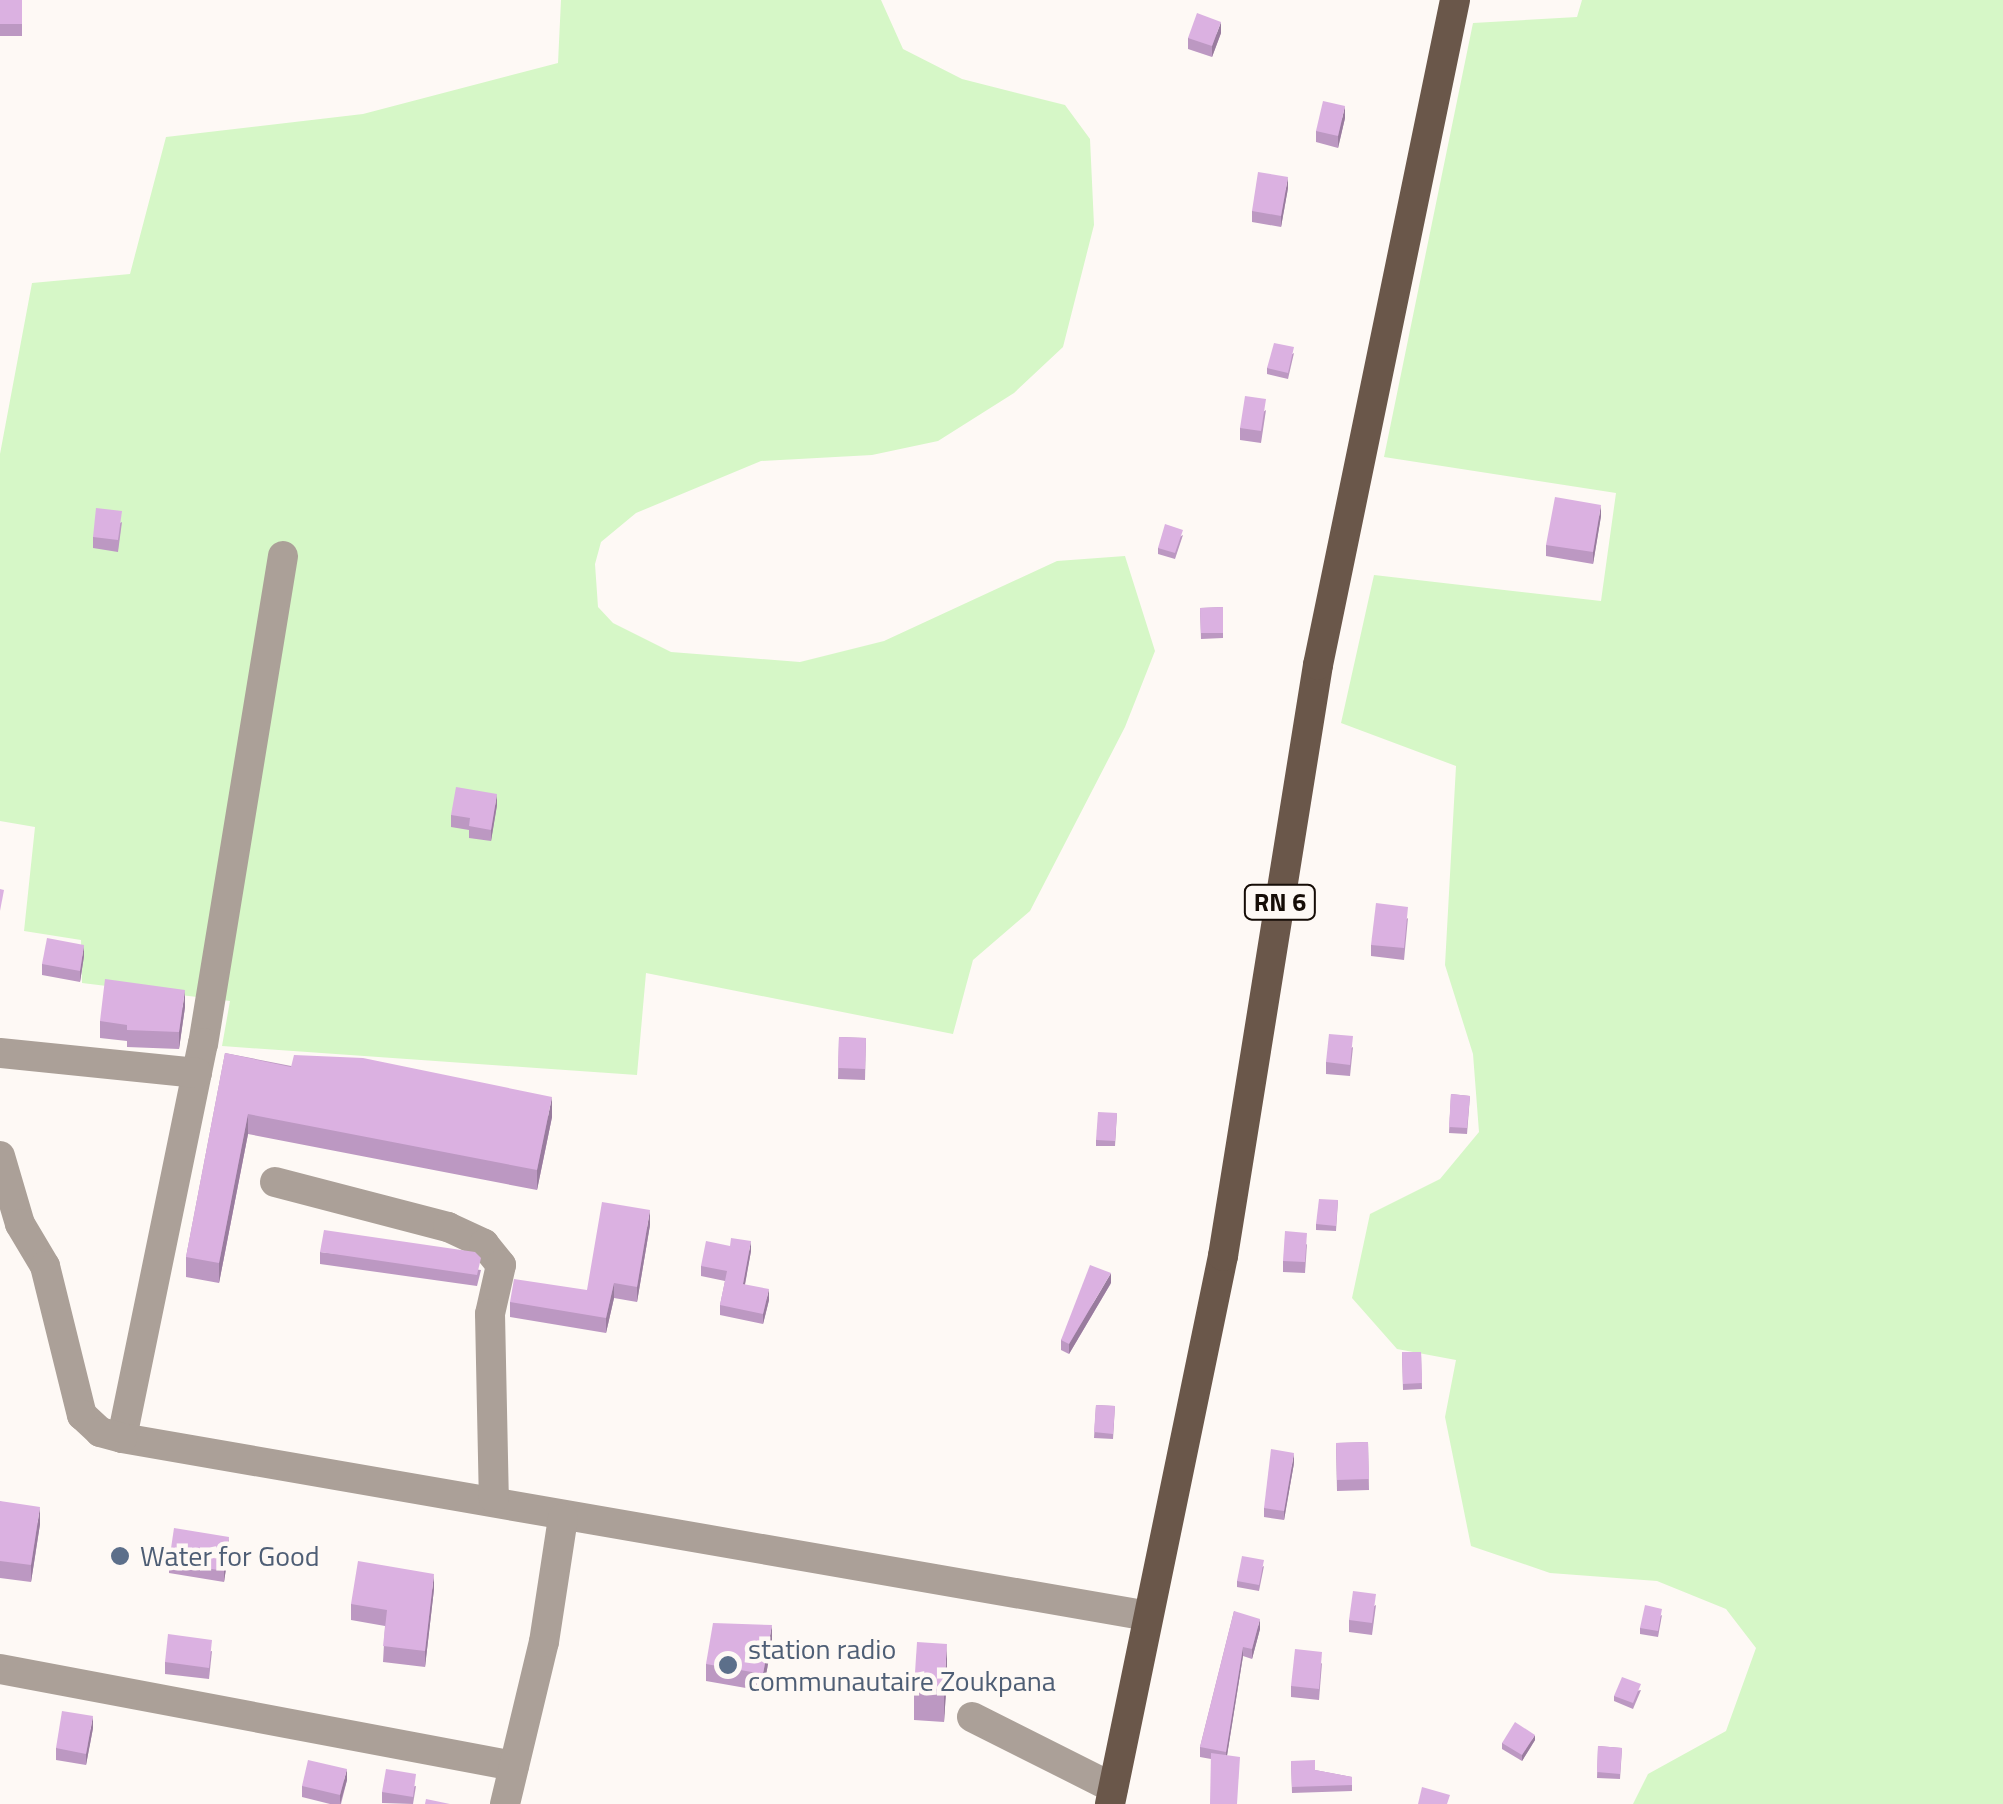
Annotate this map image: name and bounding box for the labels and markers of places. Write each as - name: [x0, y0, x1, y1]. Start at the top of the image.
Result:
- place label: Water for Good: [140, 1539, 320, 1573]
- marker: Water for Good: [109, 1545, 131, 1567]
- place label: station radio communautaire Zoukpana: [748, 1632, 1056, 1698]
- marker: station radio communautaire Zoukpana: [717, 1654, 739, 1676]

